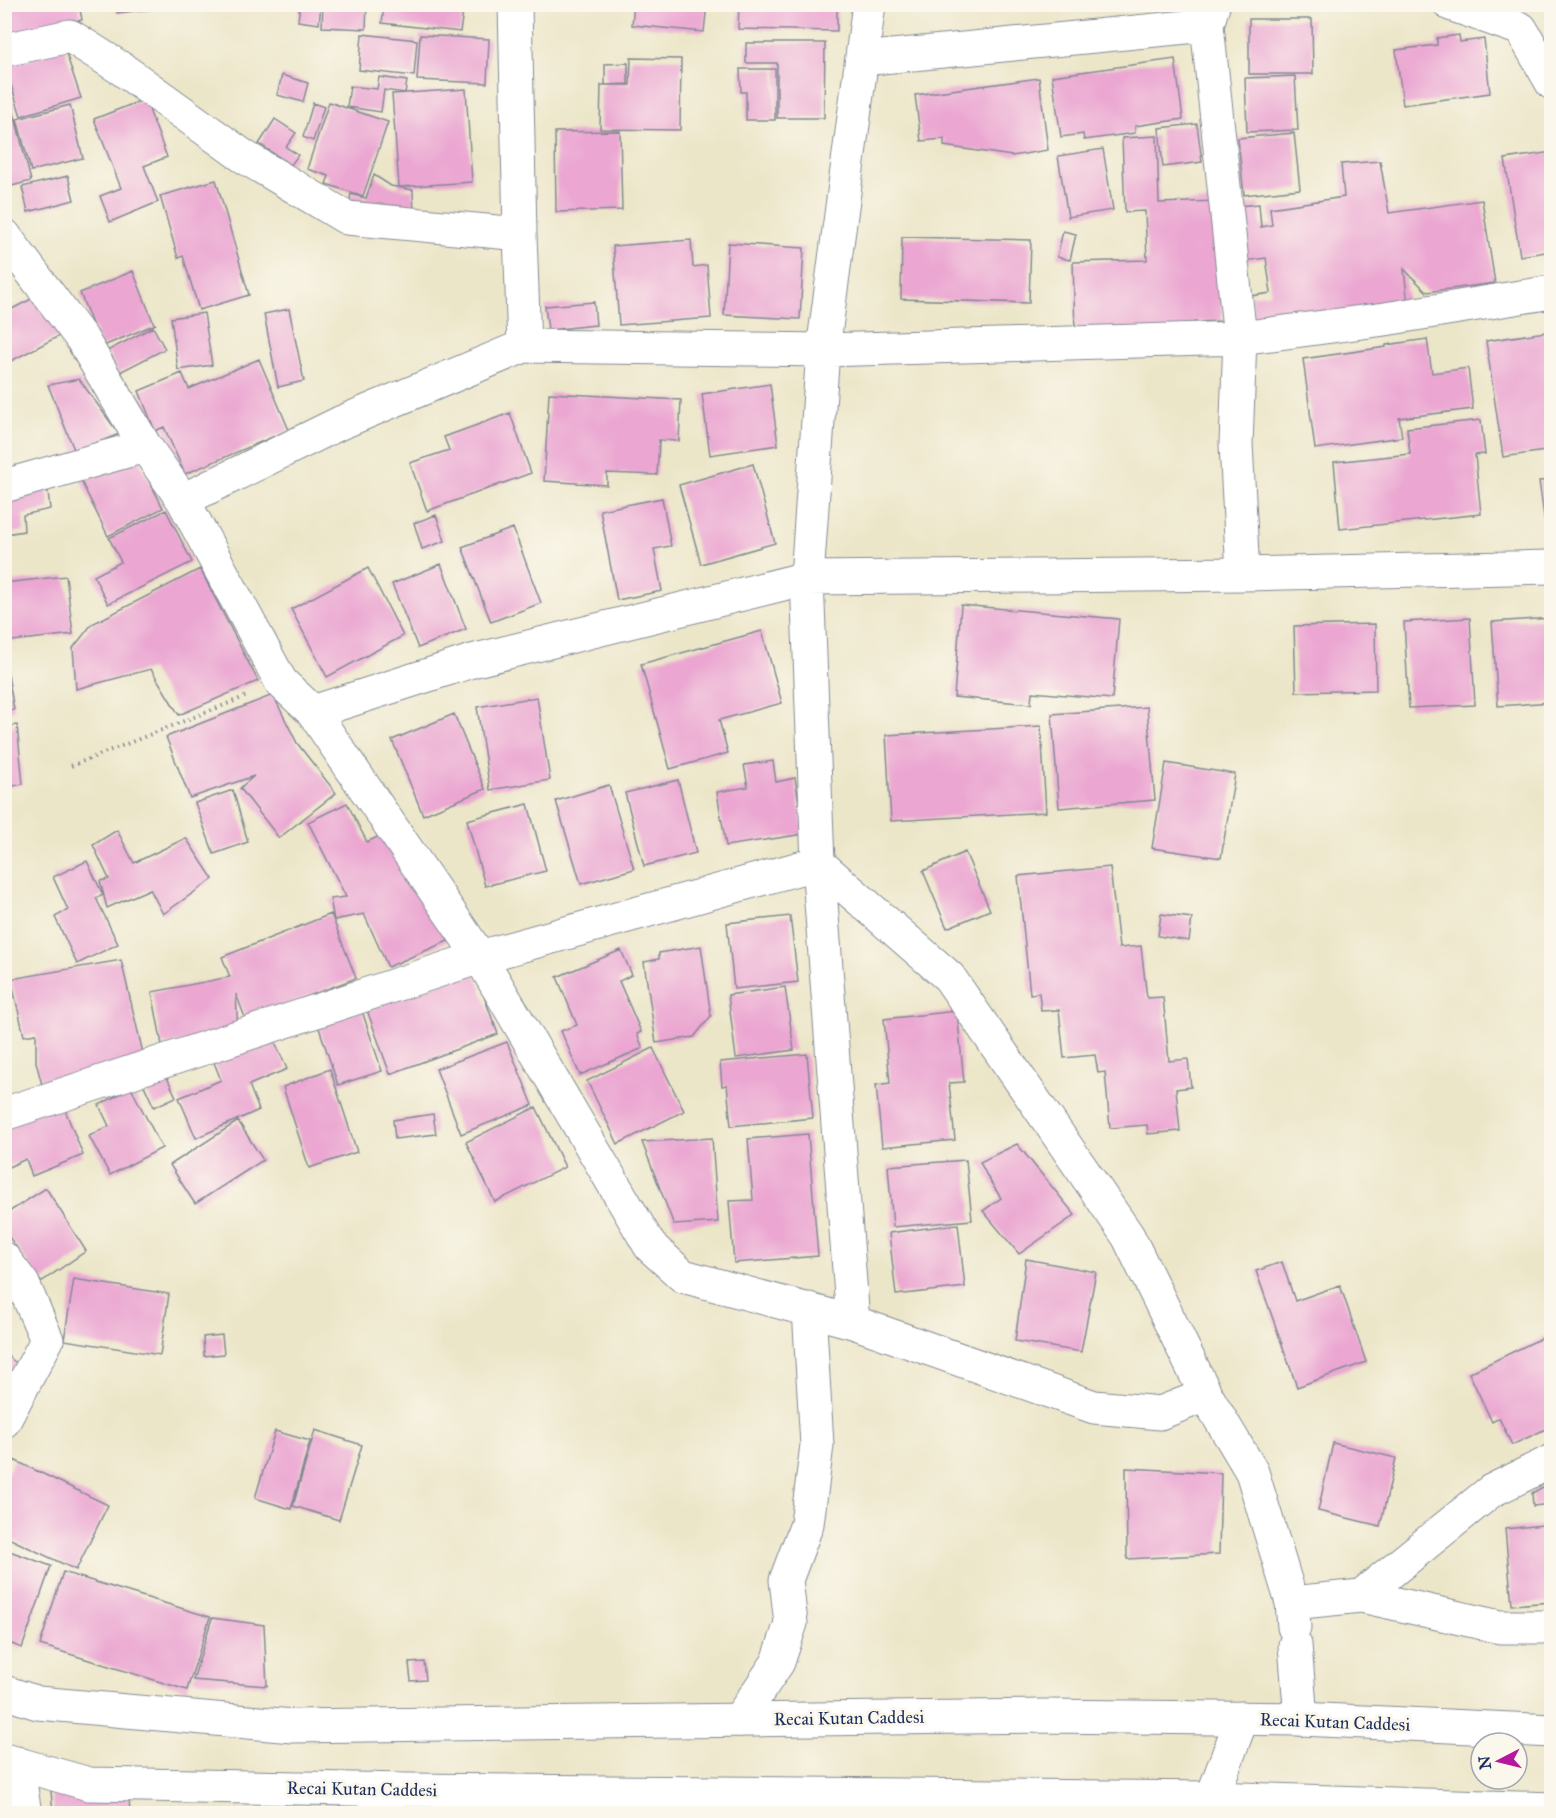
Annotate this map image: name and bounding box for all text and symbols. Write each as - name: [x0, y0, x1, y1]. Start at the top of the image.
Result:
- street label: Recai Kutan Caddesi: [773, 1706, 925, 1730]
- street label: Recai Kutan Caddesi: [1259, 1708, 1411, 1736]
- north arrow: [1469, 1731, 1529, 1791]
- text: N: [1474, 1754, 1495, 1771]
- street label: Recai Kutan Caddesi: [286, 1777, 438, 1801]

